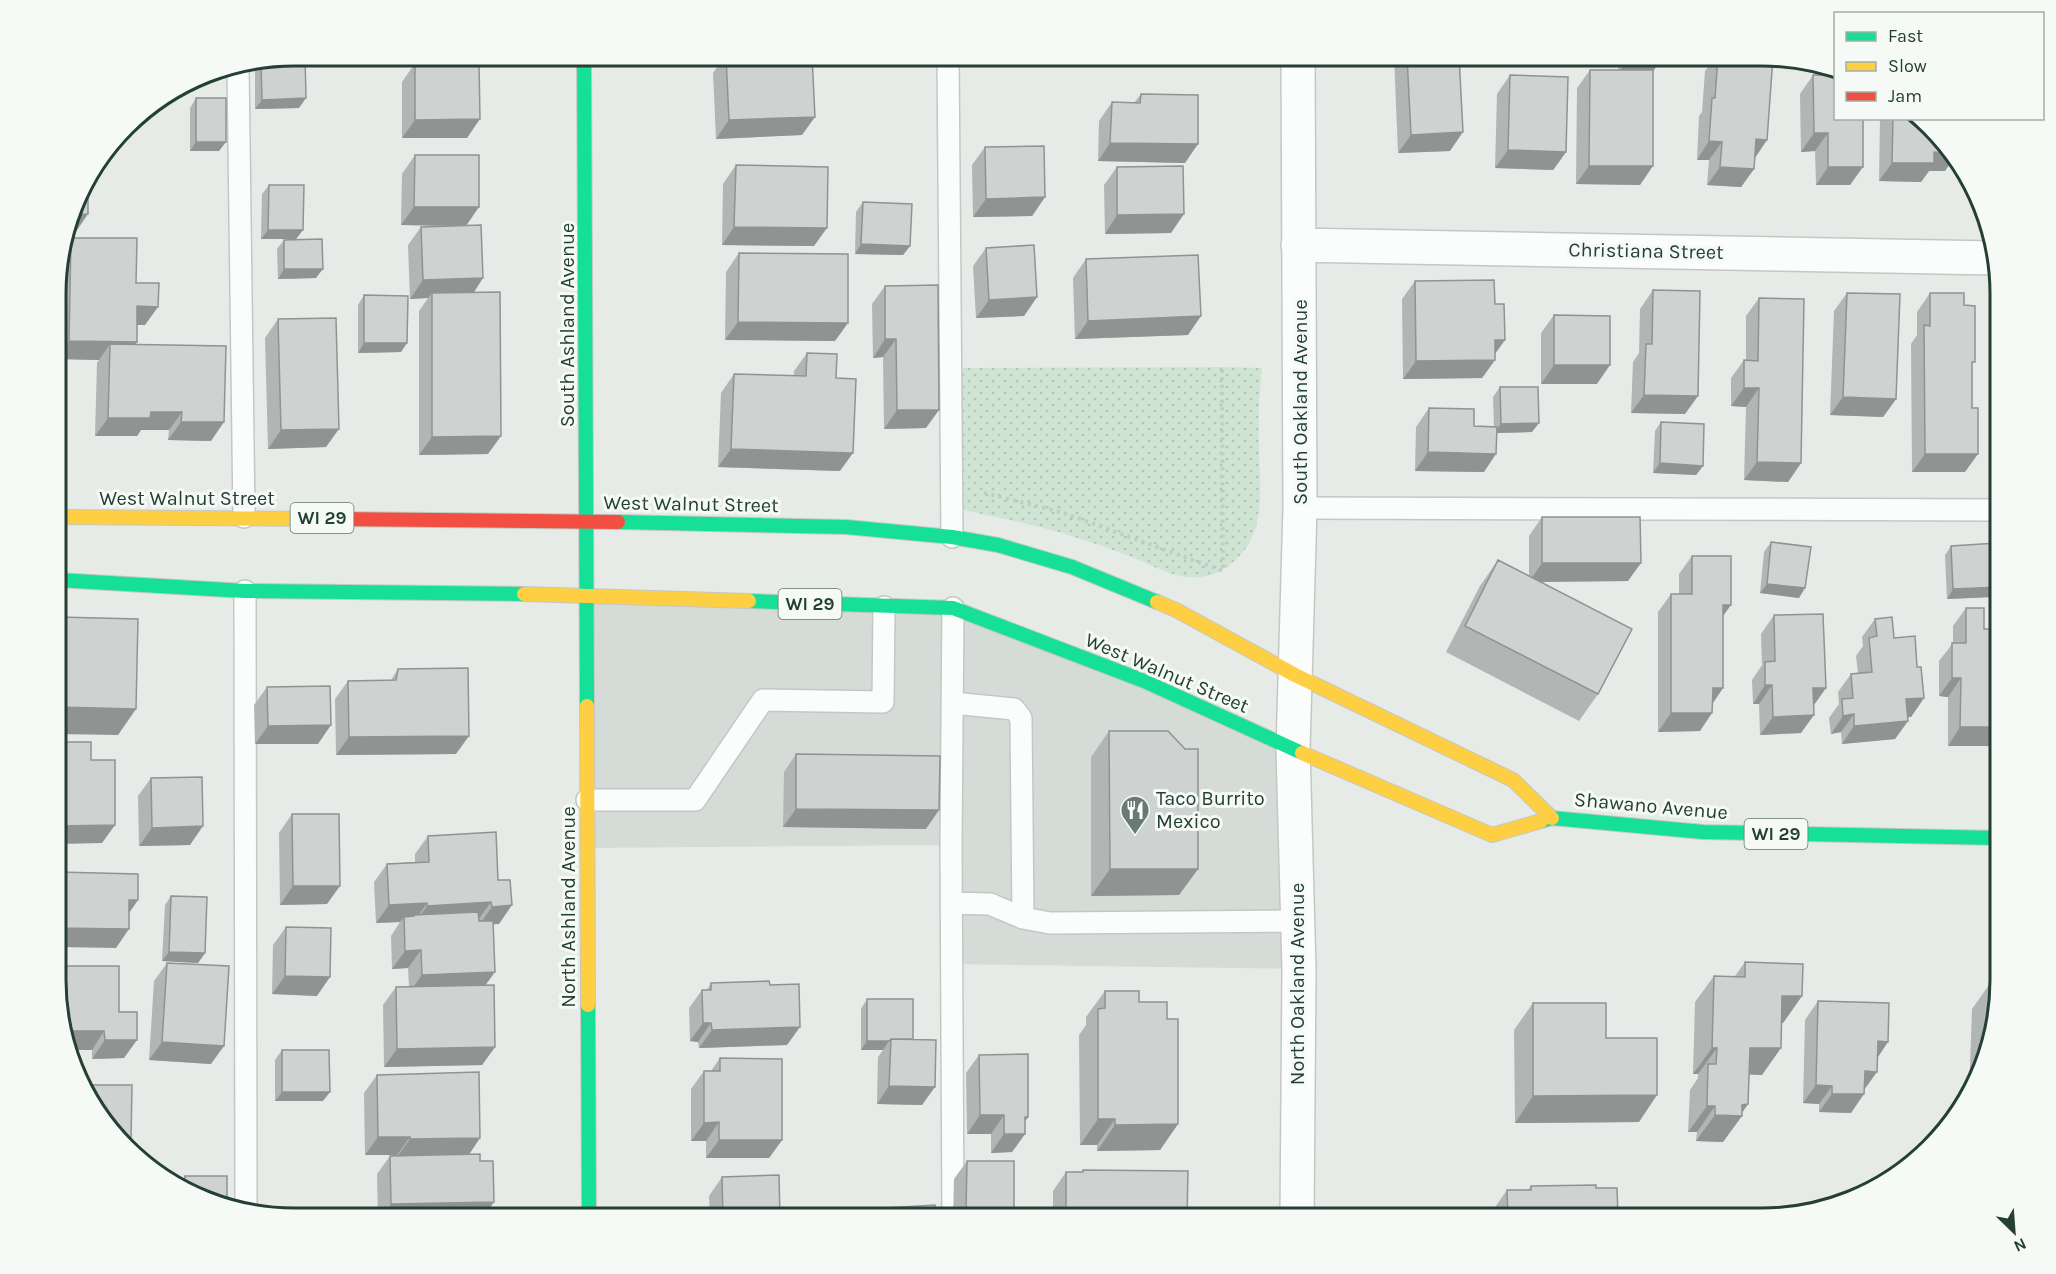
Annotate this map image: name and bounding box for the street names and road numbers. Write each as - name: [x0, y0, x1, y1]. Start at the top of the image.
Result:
- street label: South Ashland Avenue: [556, 223, 579, 427]
- street label: Christiana Street: [1568, 238, 1724, 264]
- street label: South Oakland Avenue: [1289, 299, 1312, 505]
- street label: West Walnut Street: [99, 487, 275, 510]
- street label: West Walnut Street: [603, 491, 779, 517]
- road number: WI 29: [290, 503, 354, 533]
- road number: WI 29: [778, 589, 842, 619]
- street label: West Walnut Street: [1082, 628, 1253, 718]
- street label: Shawano Avenue: [1573, 788, 1729, 824]
- street label: North Ashland Avenue: [557, 806, 580, 1008]
- road number: WI 29: [1744, 819, 1808, 849]
- street label: North Oakland Avenue: [1286, 883, 1309, 1085]

